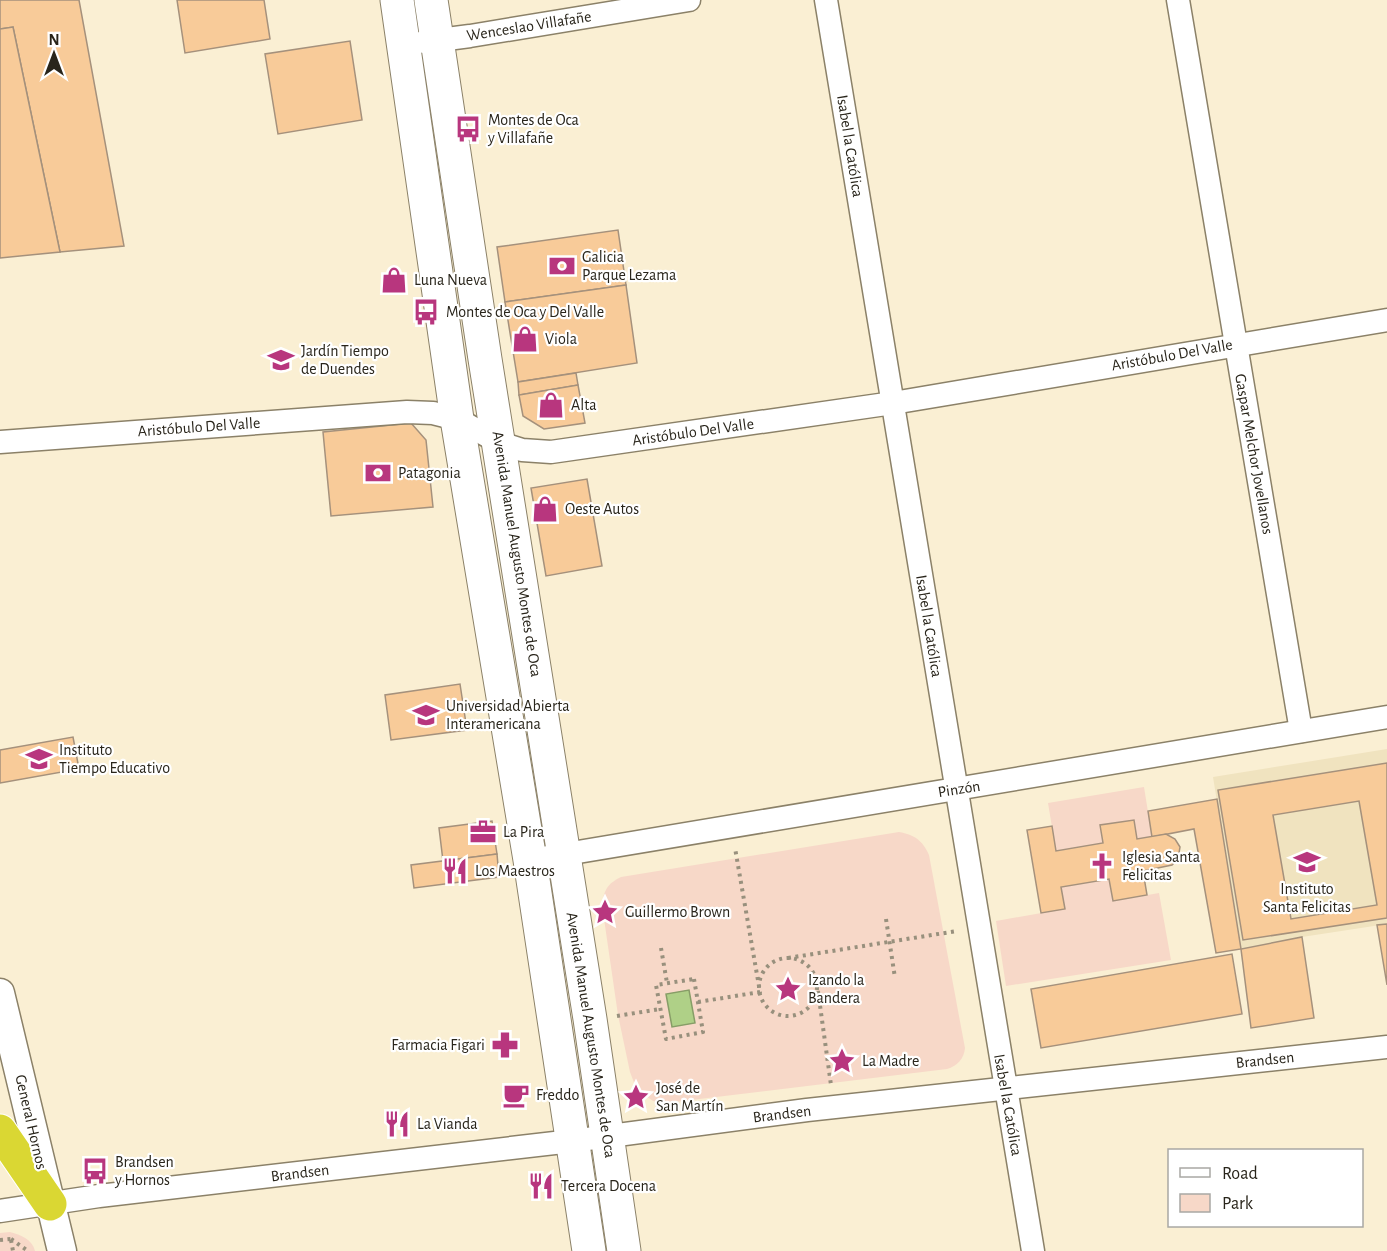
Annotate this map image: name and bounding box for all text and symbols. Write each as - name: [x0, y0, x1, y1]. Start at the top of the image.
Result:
- street label: Wenceslao Villafañe: [465, 8, 593, 44]
- north arrow: [24, 24, 84, 84]
- text: N: [48, 32, 60, 48]
- street label: Isabel la Católica: [834, 94, 866, 198]
- place label: Montes de Oca y Villafañe: [487, 112, 579, 147]
- bus stop icon: Montes de Oca y Villafañe: [453, 114, 483, 144]
- place label: Galicia Parque Lezama: [582, 249, 676, 283]
- bank icon: Galicia Parque Lezama: [547, 251, 577, 281]
- shop icon: Luna Nueva: [379, 265, 409, 295]
- place label: Luna Nueva: [414, 272, 487, 288]
- bus stop icon: Montes de Oca y Del Valle: [411, 297, 441, 327]
- place label: Montes de Oca y Del Valle: [446, 304, 604, 321]
- shop icon: Viola: [510, 324, 540, 354]
- place label: Viola: [545, 331, 577, 347]
- street label: Aristóbulo Del Valle: [1110, 336, 1234, 374]
- place label: Jardín Tiempo de Duendes: [301, 343, 389, 377]
- school or university icon: Jardín Tiempo de Duendes: [266, 345, 296, 375]
- street label: Gaspar Melchor Jovellanos: [1232, 372, 1276, 536]
- shop icon: Alta: [536, 390, 566, 420]
- place label: Alta: [571, 397, 597, 413]
- street label: Aristóbulo Del Valle: [137, 415, 261, 439]
- street label: Aristóbulo Del Valle: [631, 416, 755, 448]
- street label: Avenida Manuel Augusto Montes de Oca: [490, 430, 544, 678]
- bank icon: Patagonia: [363, 458, 393, 488]
- place label: Patagonia: [398, 465, 461, 481]
- shop icon: Oeste Autos: [530, 494, 560, 524]
- place label: Oeste Autos: [565, 501, 639, 517]
- street label: Isabel la Católica: [913, 574, 945, 678]
- place label: Universidad Abierta Interamericana: [446, 698, 570, 732]
- school or university icon: Universidad Abierta Interamericana: [411, 700, 441, 730]
- place label: Instituto Tiempo Educativo: [59, 742, 170, 776]
- school or university icon: Instituto Tiempo Educativo: [24, 744, 54, 774]
- street label: Pinzón: [937, 778, 981, 800]
- office icon: La Pira: [468, 817, 498, 847]
- place label: La Pira: [503, 824, 544, 840]
- school or university icon: Instituto Santa Felicitas: [1292, 847, 1322, 877]
- place label: Iglesia Santa Felicitas: [1122, 849, 1200, 883]
- church icon: Iglesia Santa Felicitas: [1087, 851, 1117, 881]
- restaurant icon: Los Maestros: [440, 856, 470, 886]
- place label: Los Maestros: [475, 863, 555, 879]
- place label: Instituto Santa Felicitas: [1263, 881, 1351, 915]
- place icon: Guillermo Brown: [590, 897, 620, 927]
- place label: Guillermo Brown: [625, 904, 730, 920]
- street label: Avenida Manuel Augusto Montes de Oca: [564, 911, 618, 1159]
- place label: Izando la Bandera: [808, 972, 865, 1006]
- place icon: Izando la Bandera: [773, 974, 803, 1004]
- pharmacy icon: Farmacia Figari: [490, 1030, 520, 1060]
- place label: Farmacia Figari: [391, 1037, 485, 1053]
- place icon: La Madre: [827, 1046, 857, 1076]
- street label: Brandsen: [1235, 1049, 1295, 1071]
- place label: La Madre: [862, 1053, 919, 1069]
- street label: Isabel la Católica: [991, 1053, 1025, 1157]
- street label: General Hornos: [12, 1073, 50, 1171]
- cafe icon: Freddo: [501, 1080, 531, 1110]
- place label: José de San Martín: [656, 1080, 723, 1114]
- place icon: José de San Martín: [621, 1082, 651, 1112]
- place label: Freddo: [536, 1087, 579, 1103]
- street label: Brandsen: [752, 1102, 812, 1126]
- restaurant icon: La Vianda: [382, 1109, 412, 1139]
- place label: La Vianda: [417, 1116, 478, 1132]
- legend: [1168, 1149, 1363, 1227]
- place label: Brandsen y Hornos: [114, 1154, 174, 1189]
- bus stop icon: Brandsen y Hornos: [80, 1156, 110, 1186]
- street label: Brandsen: [270, 1161, 330, 1185]
- text: Road: [1222, 1165, 1258, 1183]
- restaurant icon: Tercera Docena: [526, 1171, 556, 1201]
- place label: Tercera Docena: [561, 1178, 656, 1194]
- text: Park: [1222, 1195, 1254, 1213]

